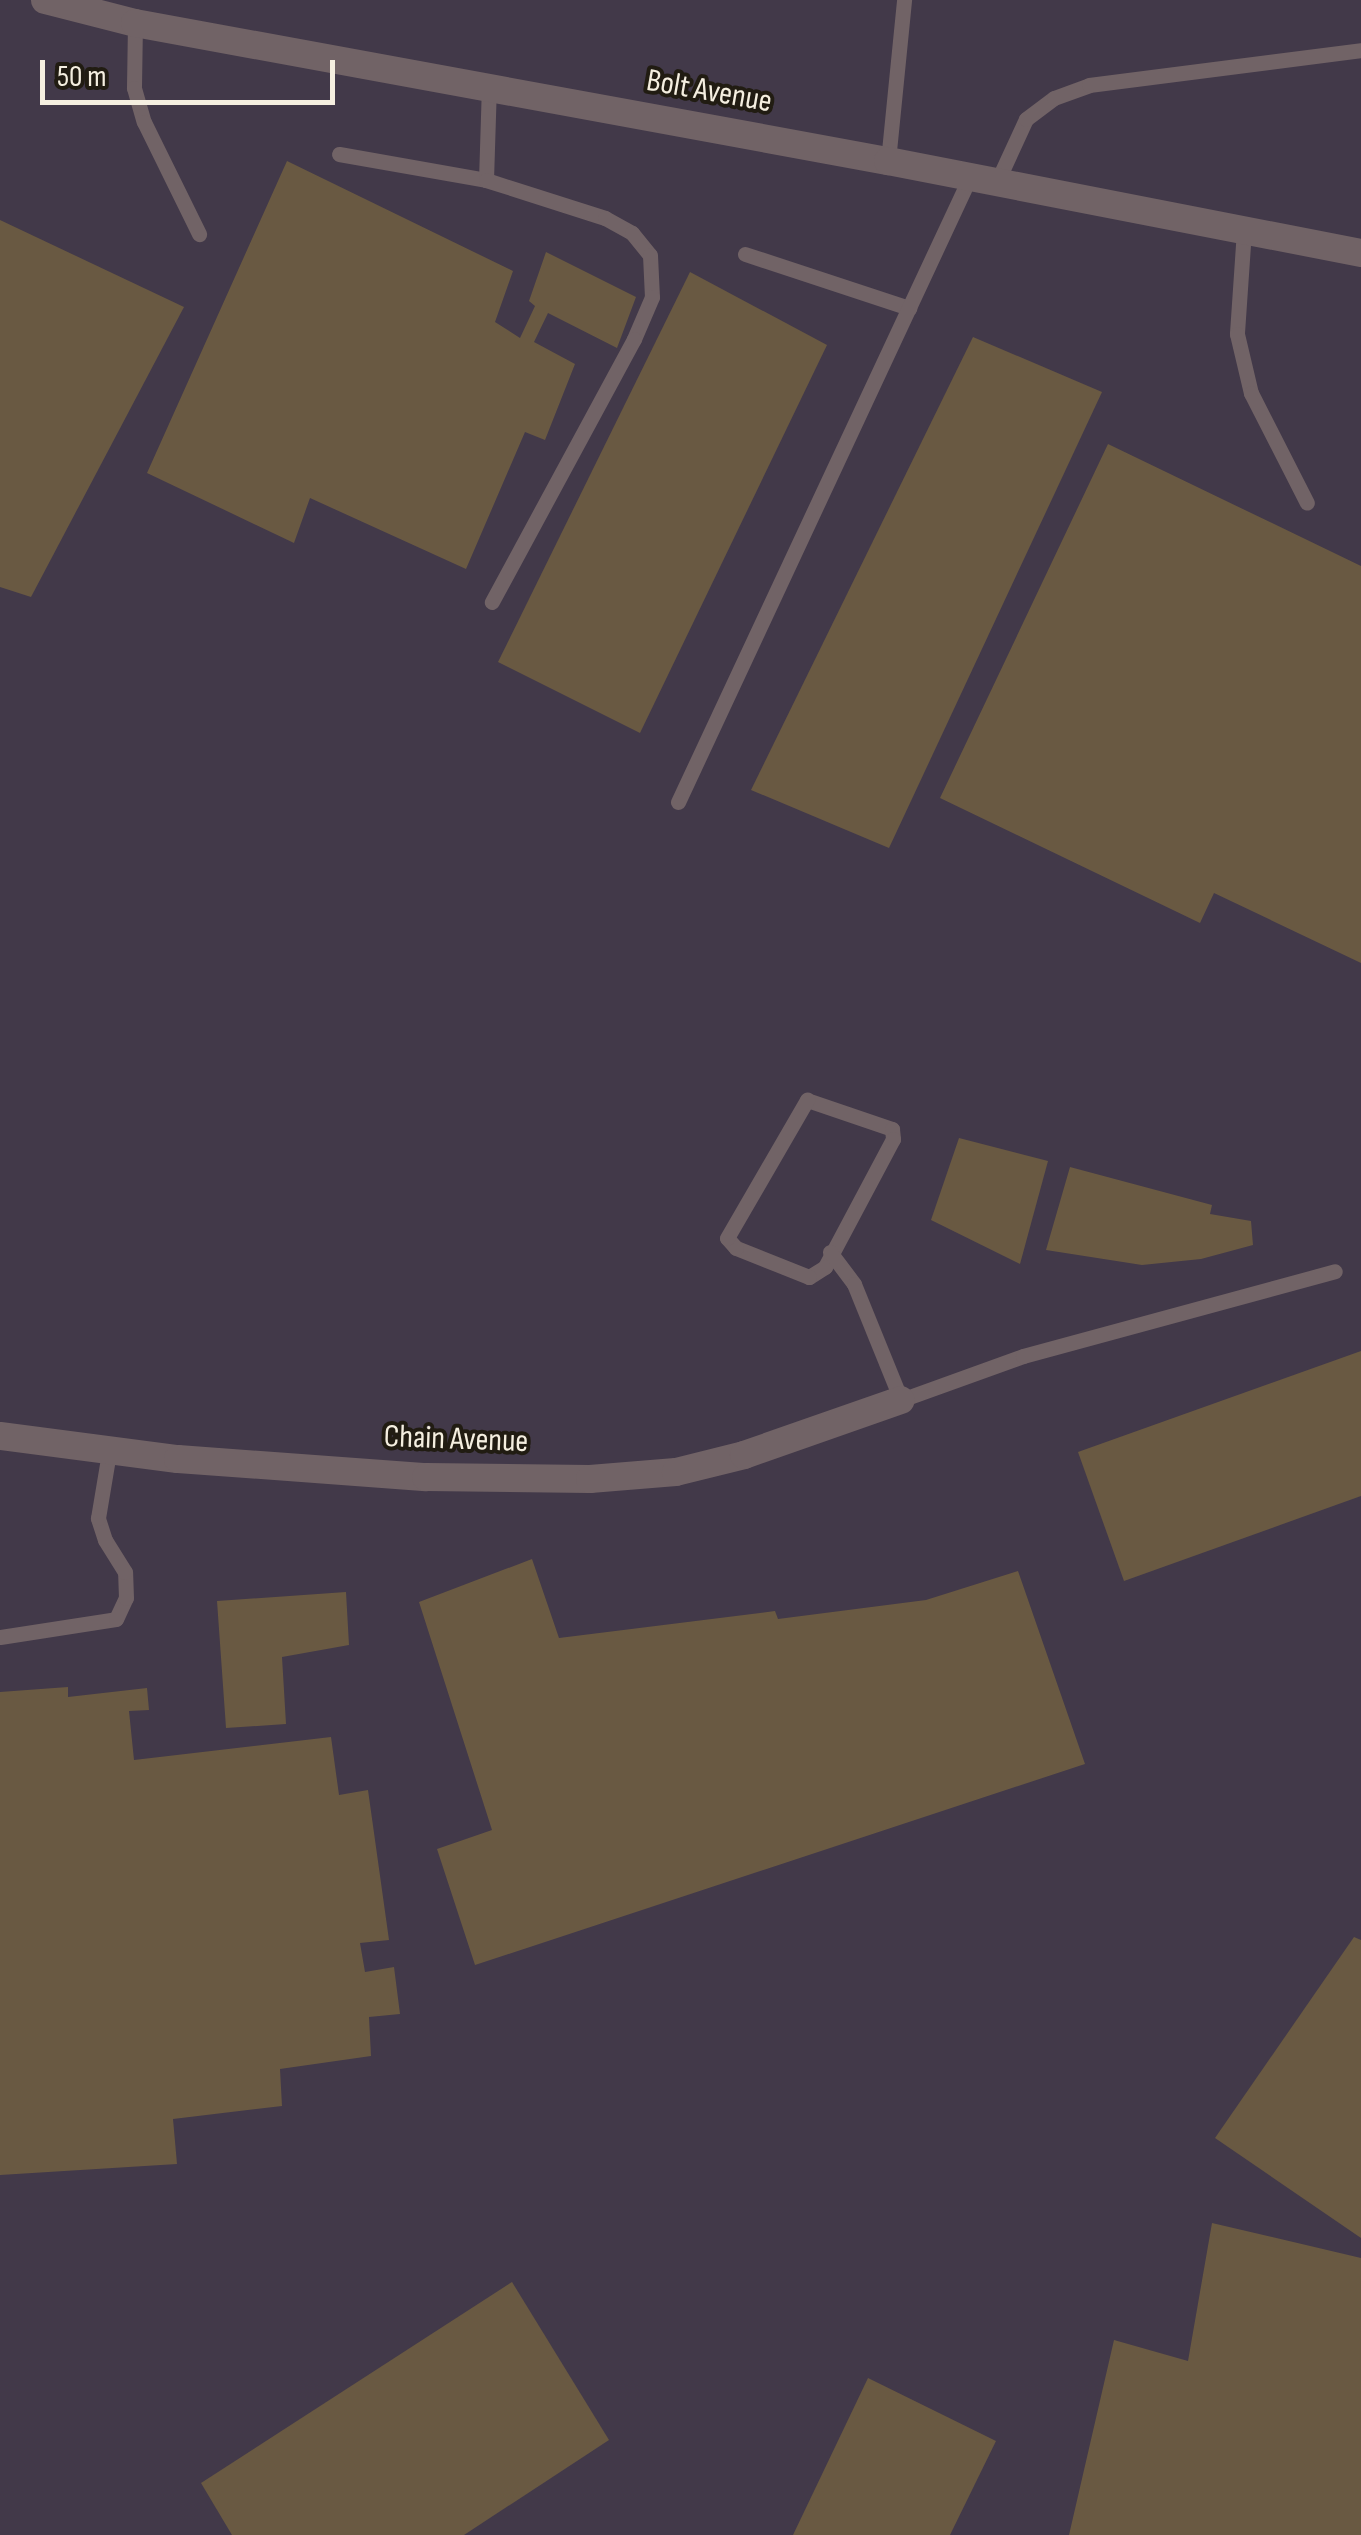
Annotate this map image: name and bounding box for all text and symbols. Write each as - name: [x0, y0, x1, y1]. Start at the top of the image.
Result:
- scale bar: [45, 40, 340, 102]
- text: 50 m: [57, 59, 106, 95]
- street label: Bolt Avenue: [643, 62, 775, 122]
- street label: Chain Avenue: [383, 1418, 529, 1462]

